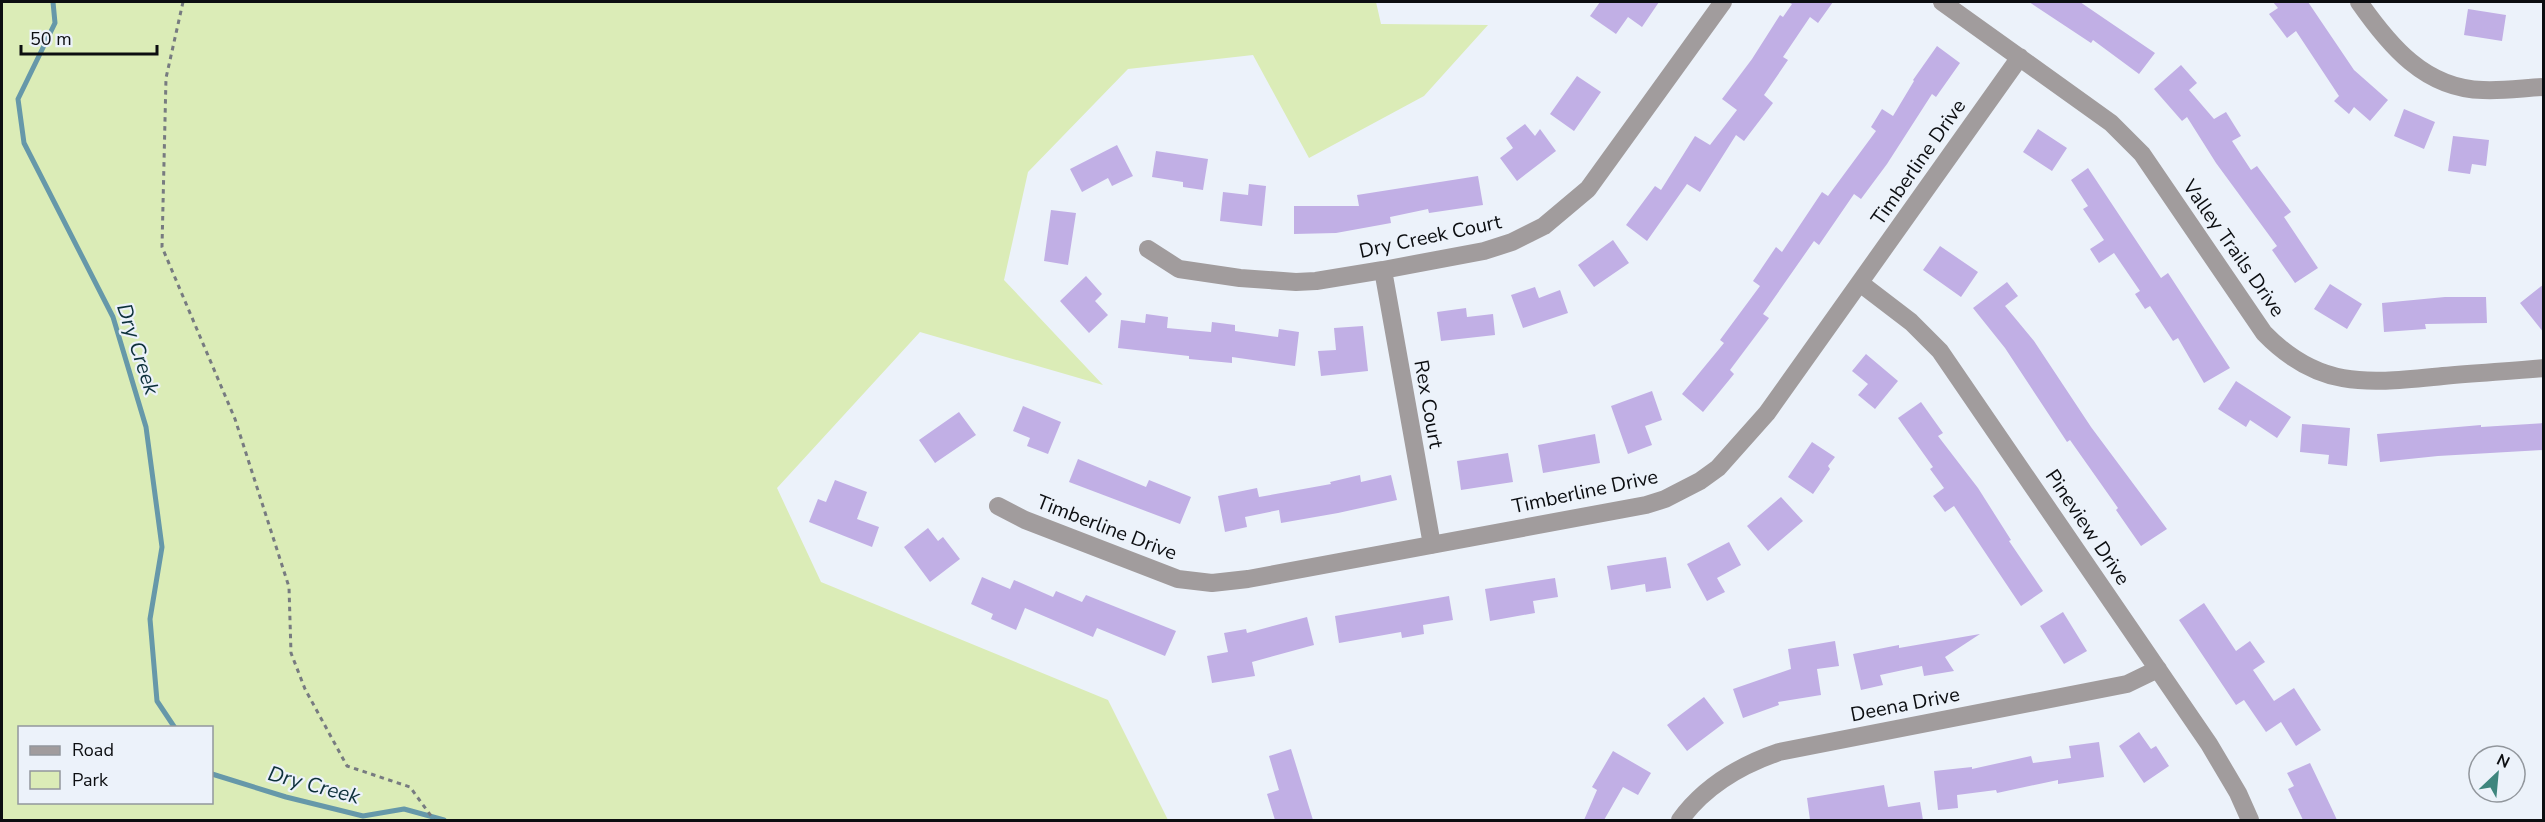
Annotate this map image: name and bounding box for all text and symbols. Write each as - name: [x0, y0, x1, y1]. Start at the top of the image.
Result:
- scale bar: [21, 18, 158, 56]
- text: 50 m: [30, 27, 72, 51]
- street label: Timberline Drive: [1865, 94, 1972, 231]
- street label: Valley Trails Drive: [2176, 173, 2291, 322]
- street label: Dry Creek Court: [1357, 208, 1505, 265]
- water label: Dry Creek: [110, 300, 166, 399]
- street label: Rex Court: [1407, 358, 1450, 451]
- street label: Timberline Drive: [1510, 463, 1660, 520]
- street label: Pineview Drive: [2039, 464, 2136, 590]
- street label: Timberline Drive: [1033, 488, 1181, 567]
- street label: Deena Drive: [1848, 681, 1962, 728]
- legend: [18, 726, 213, 804]
- text: Road: [72, 738, 114, 762]
- north arrow: [2467, 744, 2527, 804]
- text: N: [2493, 749, 2513, 774]
- water label: Dry Creek: [265, 759, 364, 811]
- text: Park: [72, 768, 109, 792]

